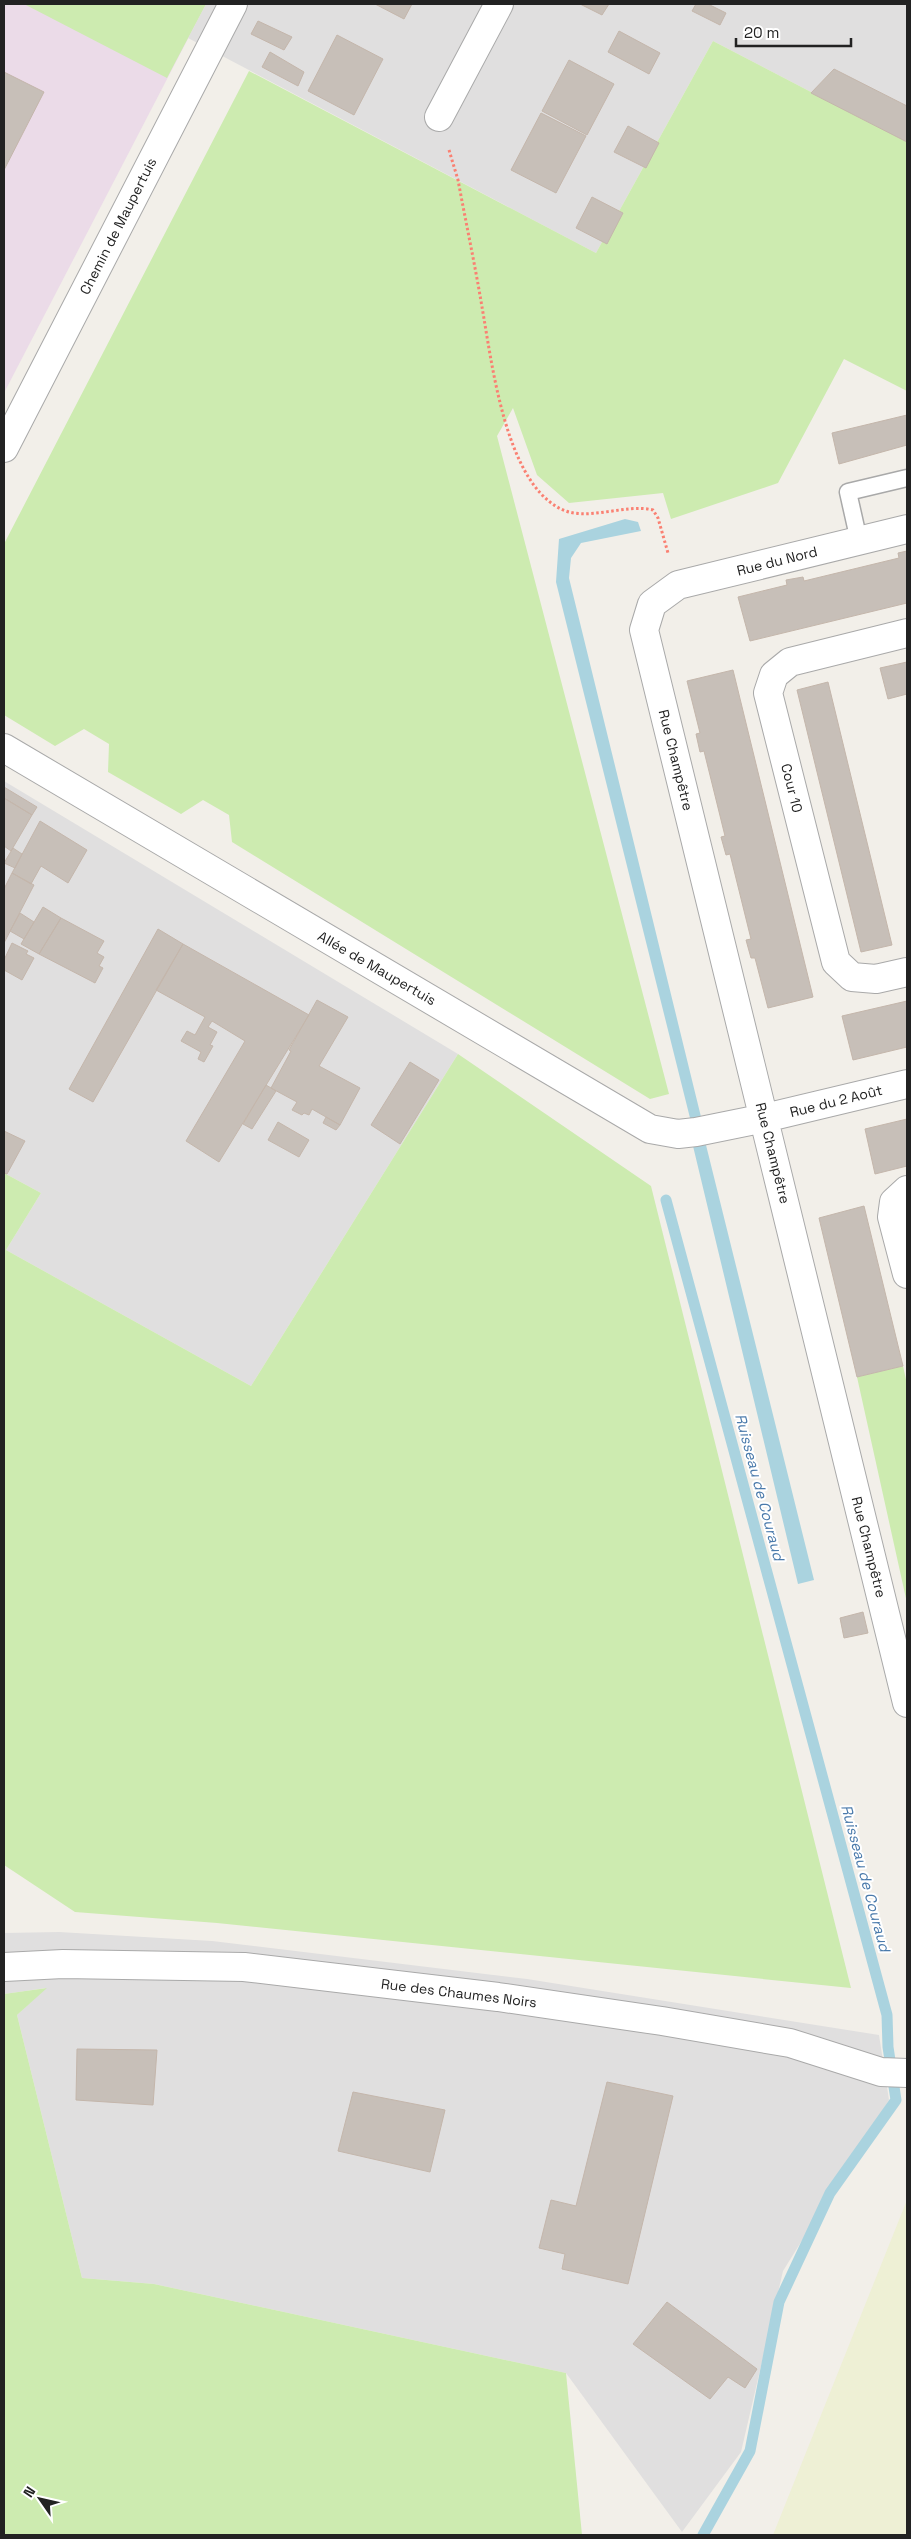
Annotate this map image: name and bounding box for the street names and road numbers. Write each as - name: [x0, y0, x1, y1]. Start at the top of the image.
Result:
- street label: Chemin de Maupertuis: [76, 154, 160, 298]
- street label: Rue du Nord: [735, 542, 819, 580]
- street label: Rue Champêtre: [655, 707, 697, 813]
- street label: Cour 10: [777, 762, 807, 814]
- street label: Allée de Maupertuis: [315, 927, 439, 1009]
- street label: Rue du 2 Août: [788, 1081, 884, 1121]
- street label: Rue Champêtre: [752, 1100, 794, 1206]
- street label: Rue Champêtre: [848, 1494, 890, 1600]
- street label: Rue des Chaumes Noirs: [380, 1975, 538, 2011]

